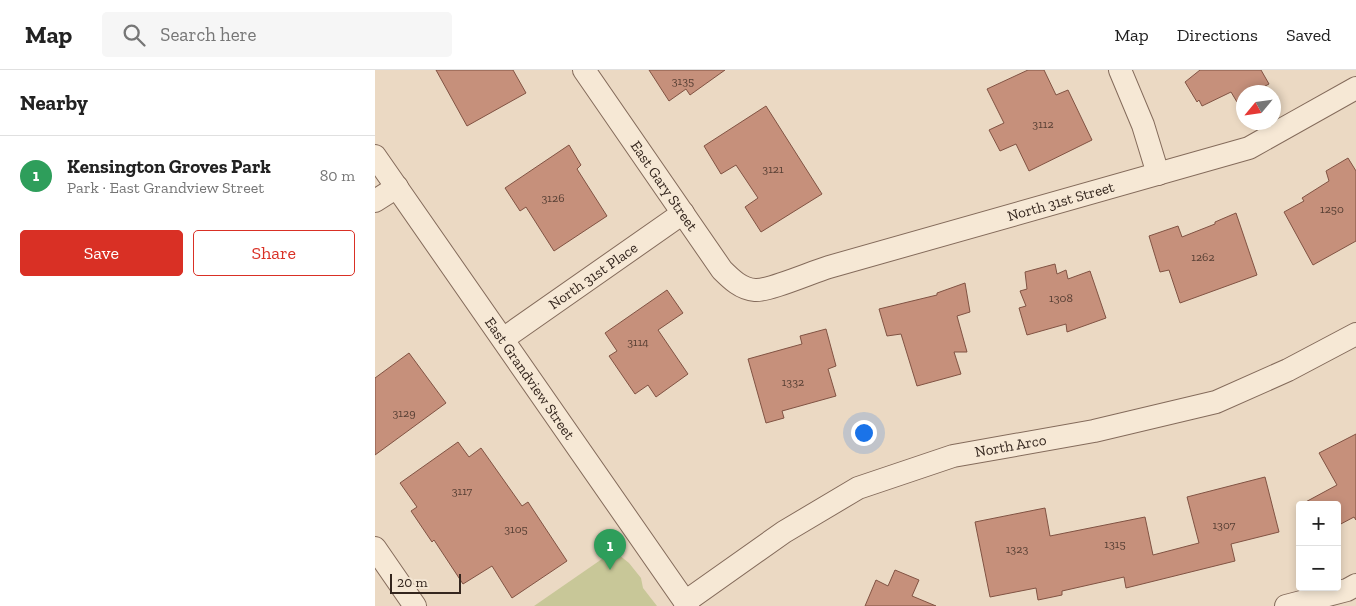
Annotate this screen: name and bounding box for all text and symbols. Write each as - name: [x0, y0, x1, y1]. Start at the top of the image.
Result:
- search box: [102, 12, 452, 57]
- text: Map: [25, 20, 72, 49]
- icon: search: [120, 21, 148, 49]
- text: Search here: [160, 23, 257, 46]
- text: Map: [1114, 24, 1149, 46]
- text: Directions: [1177, 24, 1258, 46]
- text: Saved: [1286, 24, 1331, 46]
- house number: 3135: [672, 74, 694, 88]
- north arrow: [1236, 85, 1281, 130]
- text: Nearby: [20, 90, 88, 115]
- house number: 3112: [1032, 117, 1054, 131]
- street label: East Gary Street: [627, 137, 702, 235]
- text: Kensington Groves Park: [67, 155, 271, 178]
- house number: 3121: [762, 162, 784, 176]
- text: 1: [33, 166, 39, 185]
- text: 80 m: [320, 166, 355, 185]
- text: Park · East Grandview Street: [67, 178, 264, 197]
- street label: North 31st Street: [1005, 178, 1117, 225]
- house number: 3126: [541, 191, 565, 205]
- house number: 1250: [1320, 202, 1344, 216]
- button: Save: [20, 230, 183, 276]
- button: Share: [193, 230, 355, 276]
- street label: North 31st Place: [545, 239, 641, 313]
- house number: 1262: [1191, 250, 1215, 264]
- house number: 1308: [1049, 291, 1073, 305]
- street label: East Grandview Street: [481, 314, 579, 444]
- house number: 3114: [627, 335, 649, 349]
- house number: 1332: [782, 375, 804, 389]
- house number: 3129: [392, 406, 416, 420]
- your location: [851, 420, 877, 446]
- street label: North Arco: [973, 431, 1048, 461]
- house number: 3117: [452, 484, 473, 498]
- map controls: [1296, 501, 1341, 591]
- button: +: [1296, 501, 1341, 546]
- house number: 1307: [1212, 518, 1236, 532]
- house number: 3105: [504, 522, 528, 536]
- pin: 1: [594, 529, 626, 570]
- house number: 1315: [1104, 537, 1126, 551]
- house number: 1323: [1006, 542, 1028, 556]
- button: −: [1296, 546, 1341, 591]
- scale bar: [390, 571, 461, 594]
- text: 20 m: [397, 574, 428, 591]

